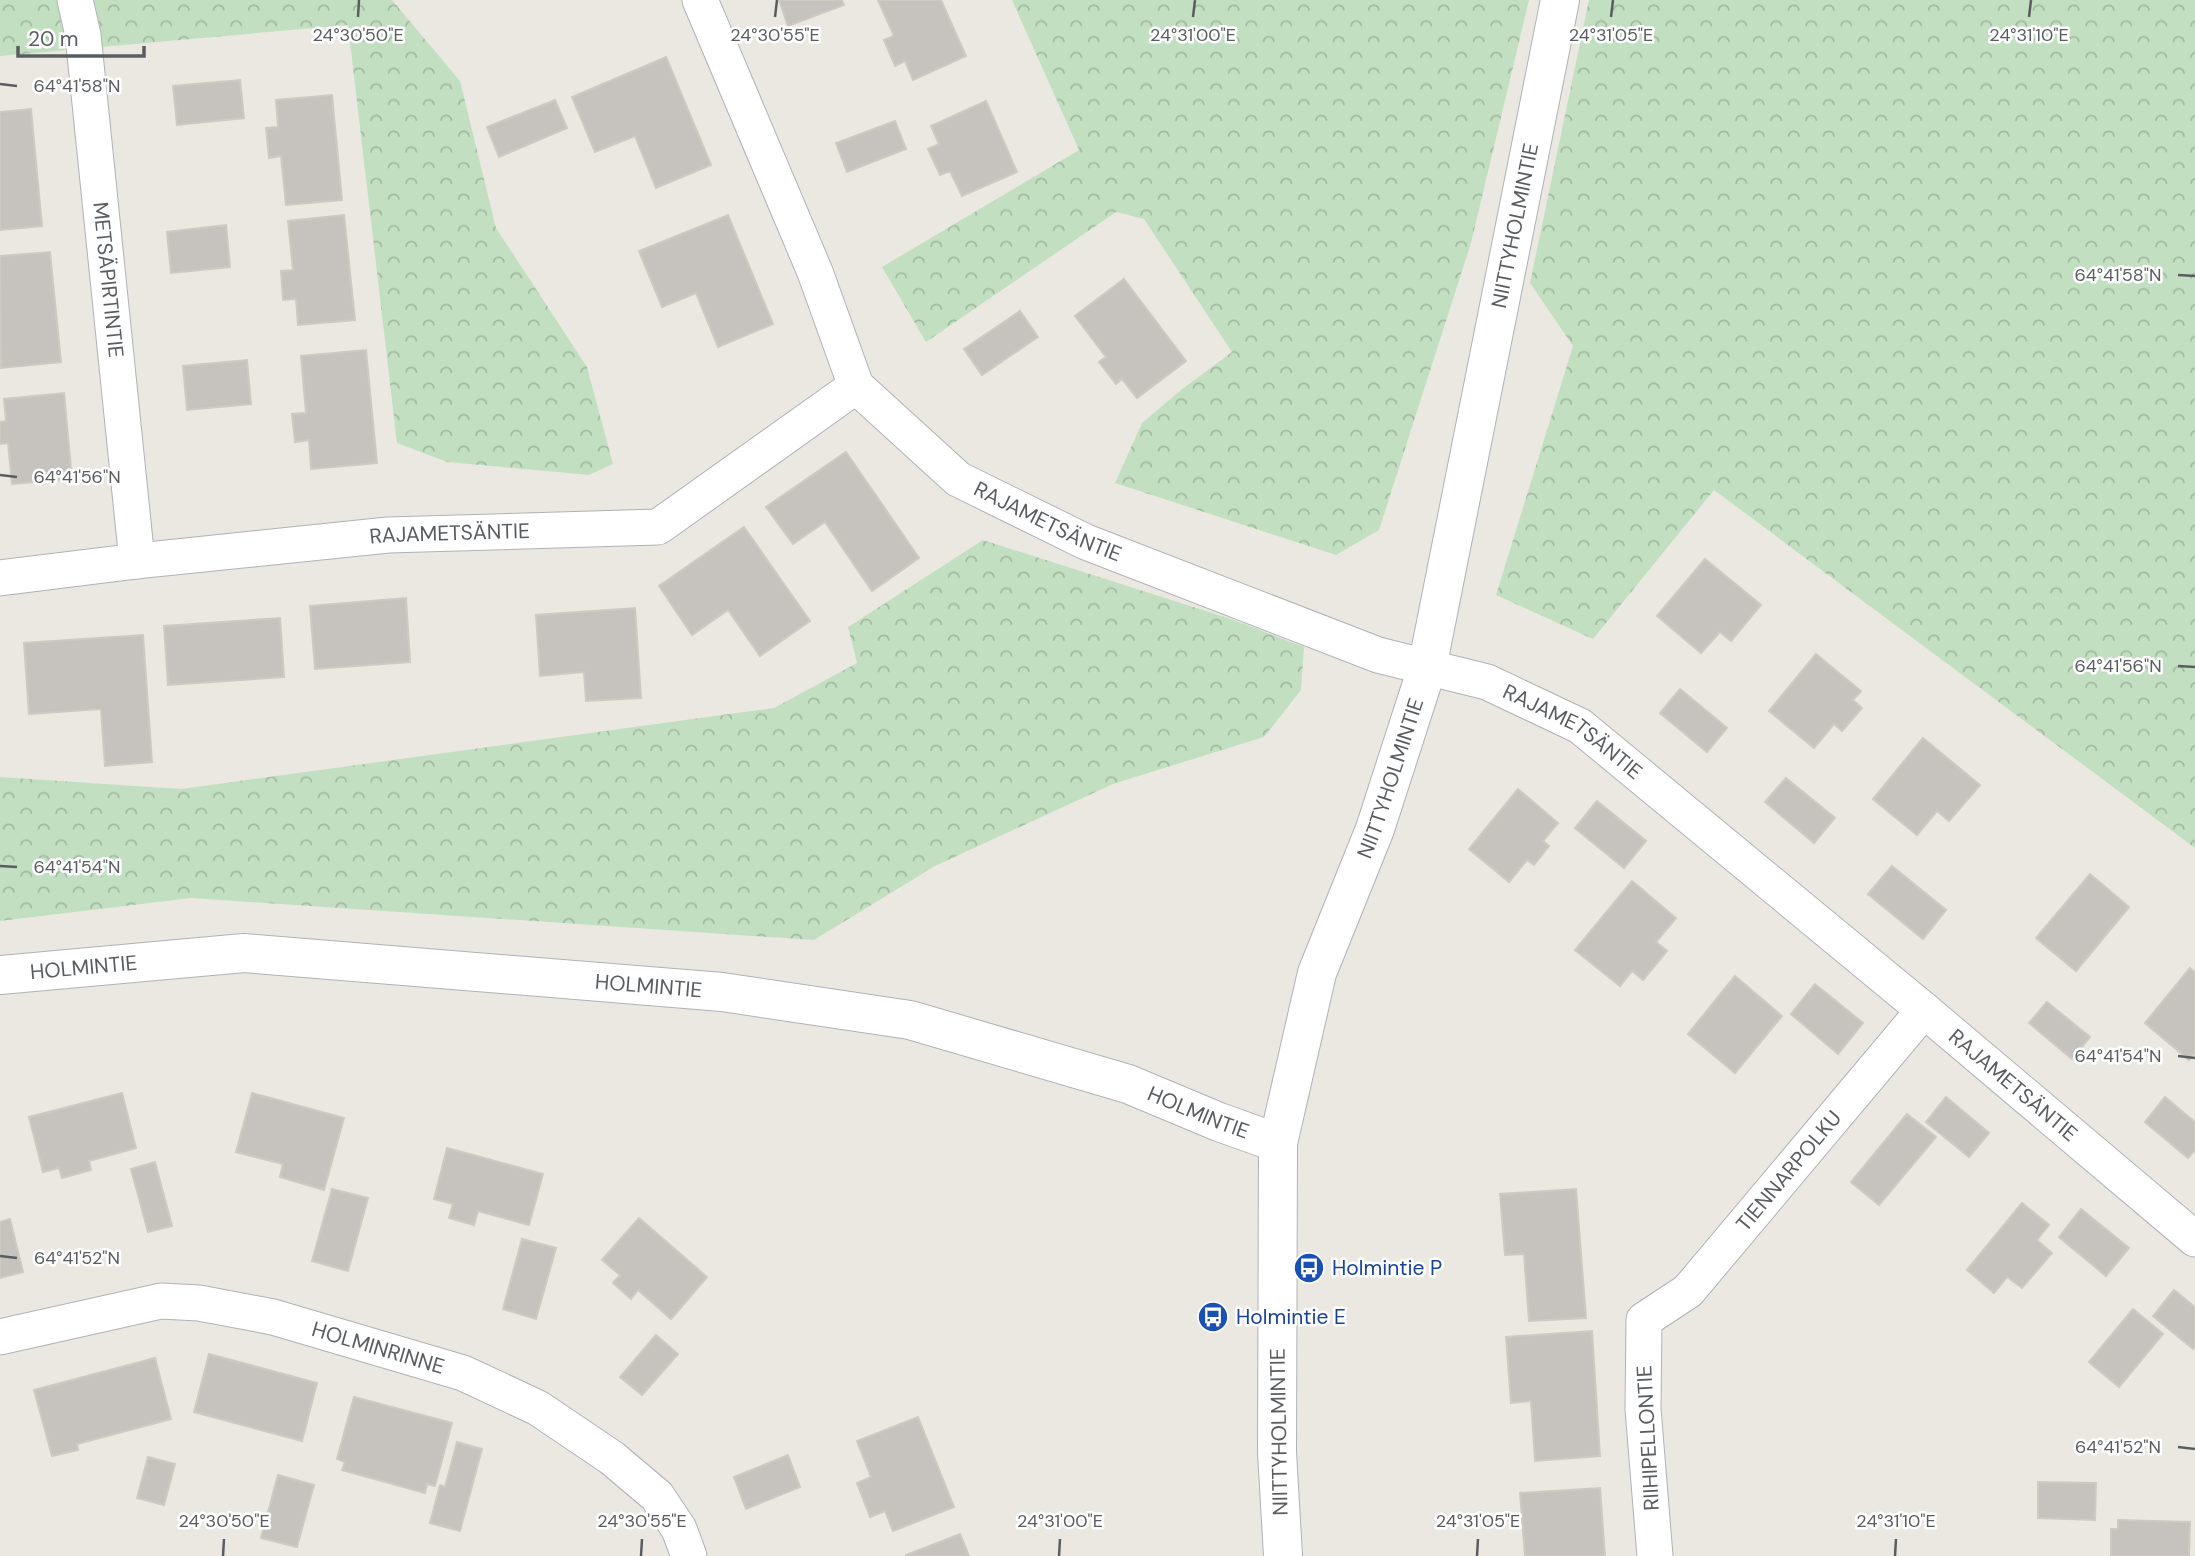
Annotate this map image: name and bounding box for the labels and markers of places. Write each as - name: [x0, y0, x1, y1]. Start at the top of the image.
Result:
- bus stop icon: Holmintie P: [1292, 1251, 1326, 1285]
- place label: Holmintie P: [1332, 1254, 1442, 1282]
- bus stop icon: Holmintie E: [1196, 1300, 1230, 1334]
- place label: Holmintie E: [1236, 1303, 1346, 1331]

